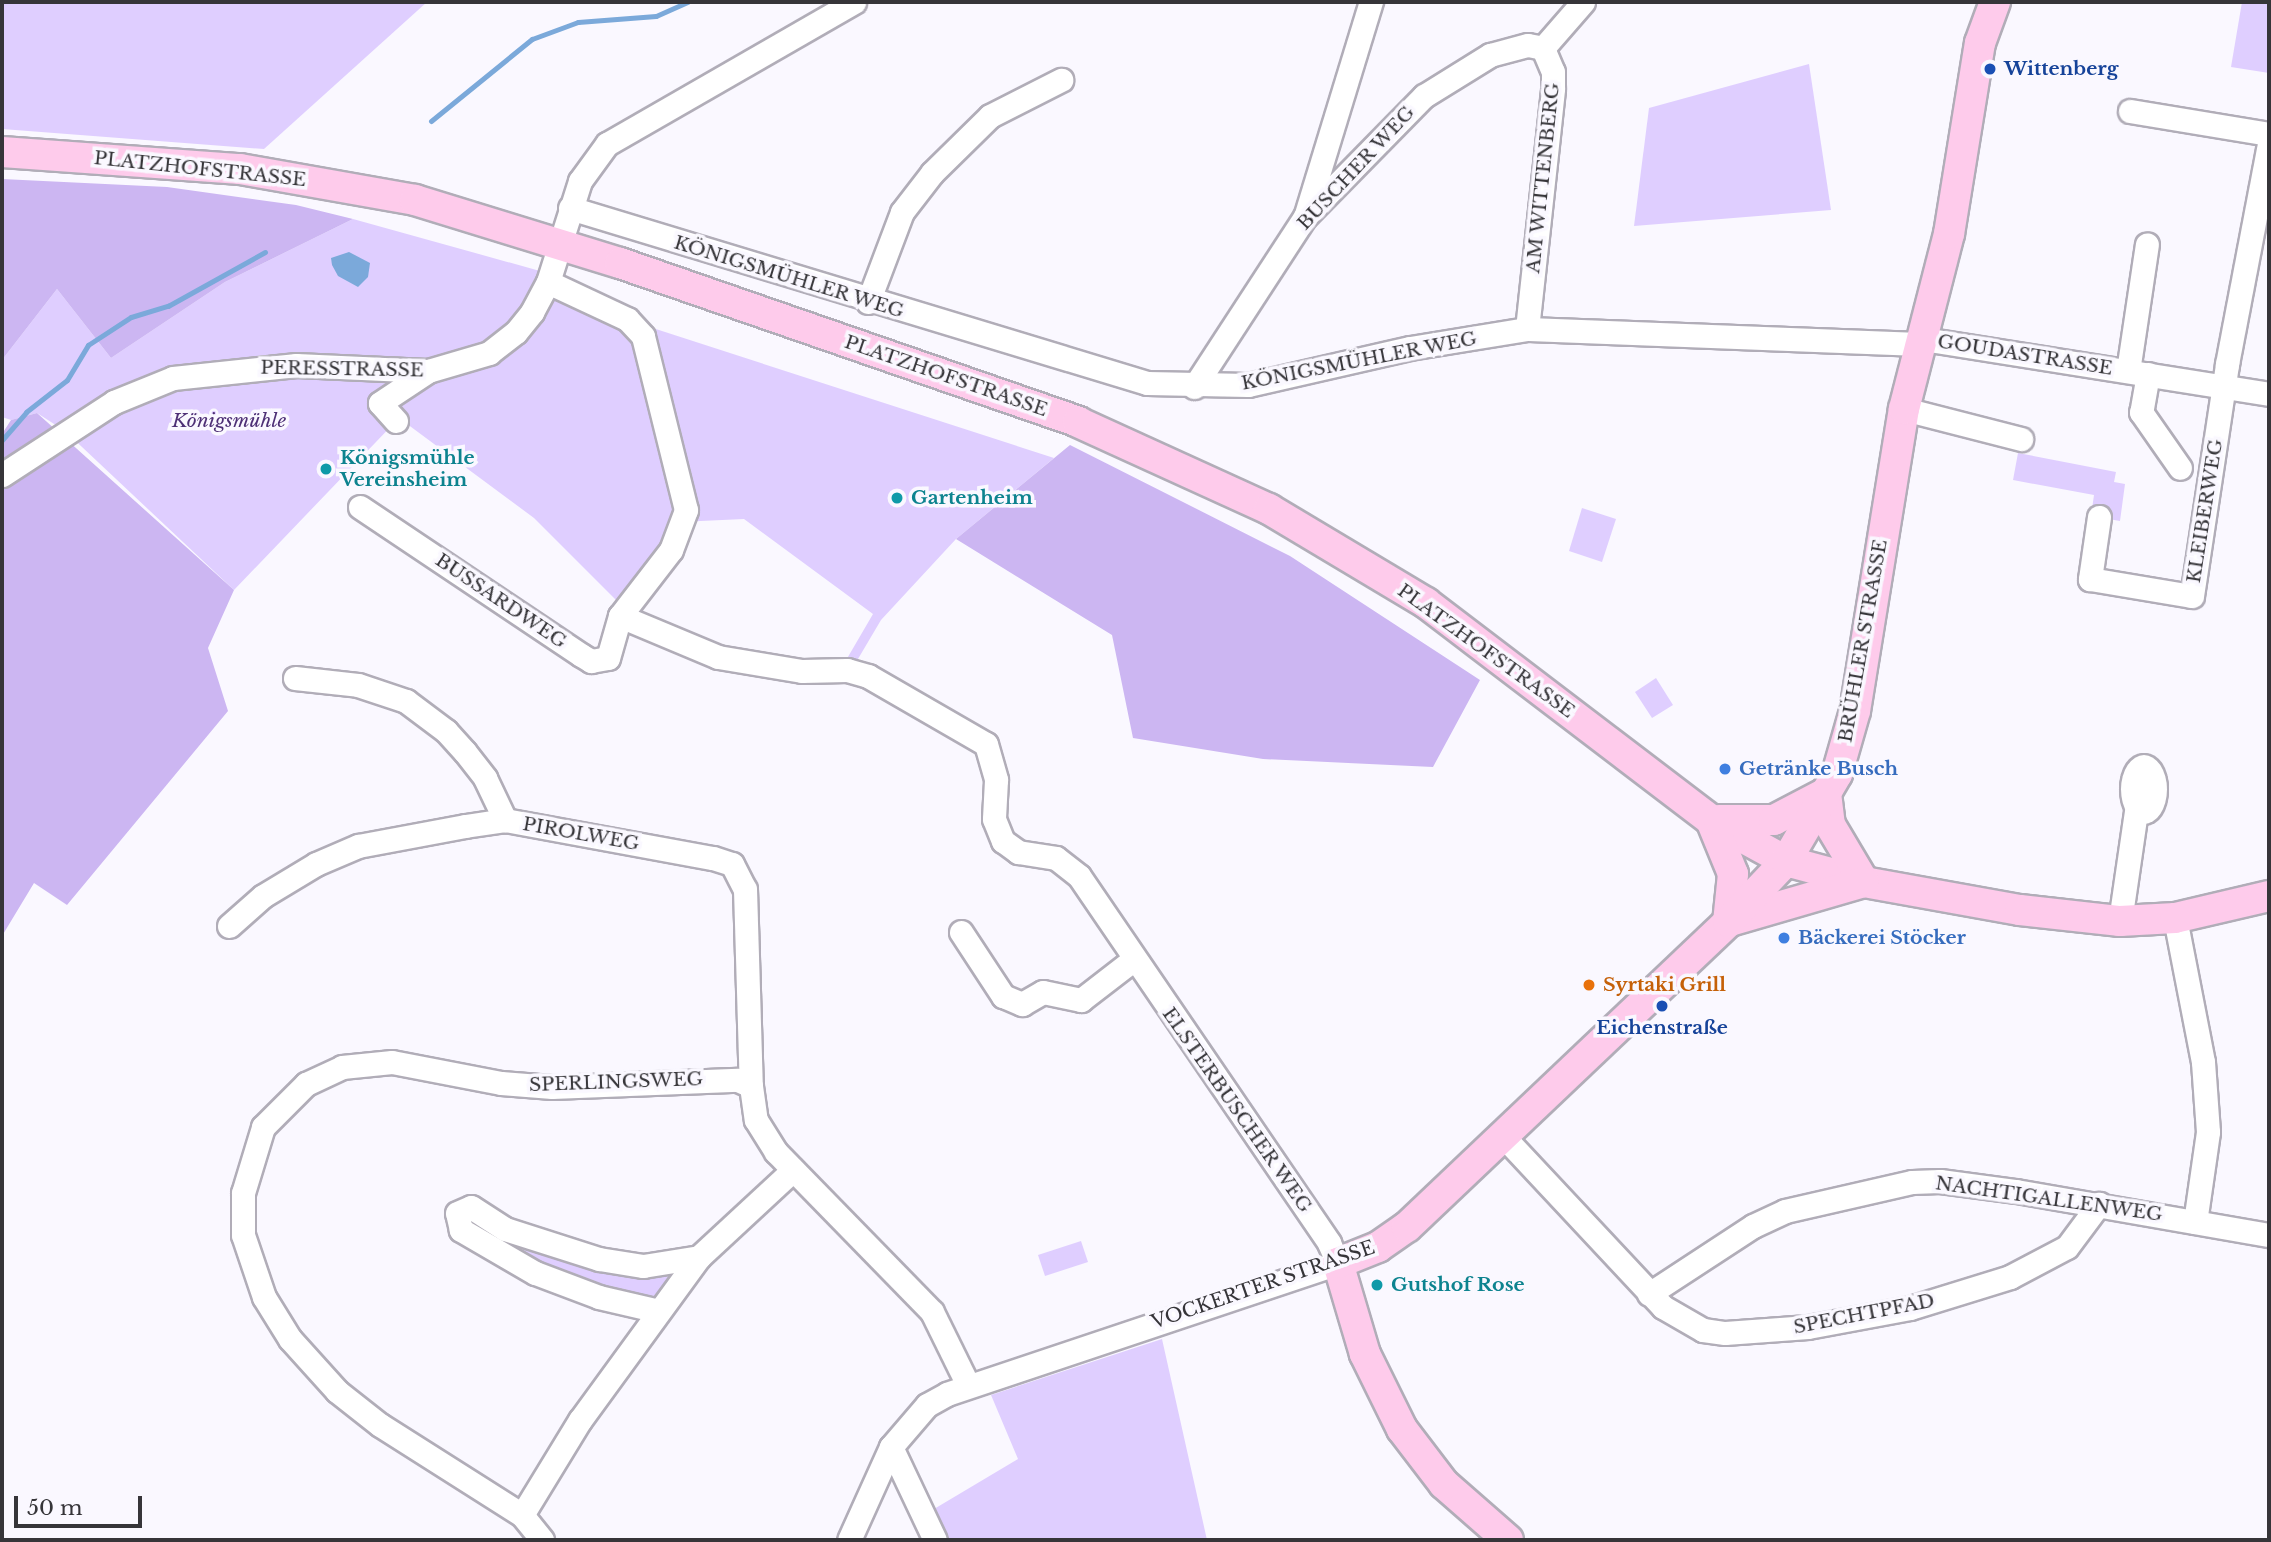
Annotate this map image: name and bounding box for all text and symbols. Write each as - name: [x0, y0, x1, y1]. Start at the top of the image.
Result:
- place label: Wittenberg: [2004, 58, 2118, 80]
- marker: Wittenberg: [1982, 61, 1998, 77]
- street label: AM WITTENBERG: [1522, 81, 1564, 275]
- street label: BUSCHER WEG: [1292, 101, 1420, 235]
- street label: PLATZHOFSTRASSE: [93, 147, 307, 191]
- street label: KÖNIGSMÜHLER WEG: [671, 231, 907, 323]
- street label: KÖNIGSMÜHLER WEG: [1239, 327, 1479, 395]
- street label: GOUDASTRASSE: [1936, 330, 2114, 380]
- street label: PLATZHOFSTRASSE: [842, 331, 1050, 421]
- street label: PERESSTRASSE: [260, 356, 424, 382]
- park label: Königsmühle: [172, 410, 286, 432]
- street label: KLEIBERWEG: [2182, 437, 2228, 585]
- place label: Königsmühle Vereinsheim: [340, 447, 475, 491]
- marker: Königsmühle Vereinsheim: [318, 461, 334, 477]
- place label: Gartenheim: [911, 487, 1033, 509]
- marker: Gartenheim: [889, 490, 905, 506]
- street label: BRÜHLER STRASSE: [1834, 537, 1892, 745]
- street label: BUSSARDWEG: [431, 549, 571, 653]
- street label: PLATZHOFSTRASSE: [1393, 579, 1579, 723]
- place label: Getränke Busch: [1739, 758, 1898, 780]
- marker: Getränke Busch: [1717, 761, 1733, 777]
- street label: PIROLWEG: [521, 813, 641, 855]
- place label: Bäckerei Stöcker: [1798, 927, 1966, 949]
- marker: Bäckerei Stöcker: [1776, 930, 1792, 946]
- place label: Syrtaki Grill: [1603, 974, 1726, 996]
- marker: Syrtaki Grill: [1581, 977, 1597, 993]
- marker: Eichenstraße: [1654, 998, 1670, 1014]
- street label: ELSTERBUSCHER WEG: [1157, 1003, 1317, 1217]
- place label: Eichenstraße: [1596, 1017, 1728, 1039]
- street label: SPERLINGSWEG: [529, 1068, 703, 1096]
- street label: NACHTIGALLENWEG: [1934, 1172, 2164, 1226]
- street label: VOCKERTER STRASSE: [1148, 1236, 1378, 1334]
- place label: Gutshof Rose: [1391, 1274, 1525, 1296]
- marker: Gutshof Rose: [1369, 1277, 1385, 1293]
- street label: SPECHTPFAD: [1792, 1289, 1936, 1339]
- scale bar: [18, 1482, 145, 1526]
- text: 50 m: [27, 1495, 82, 1521]

